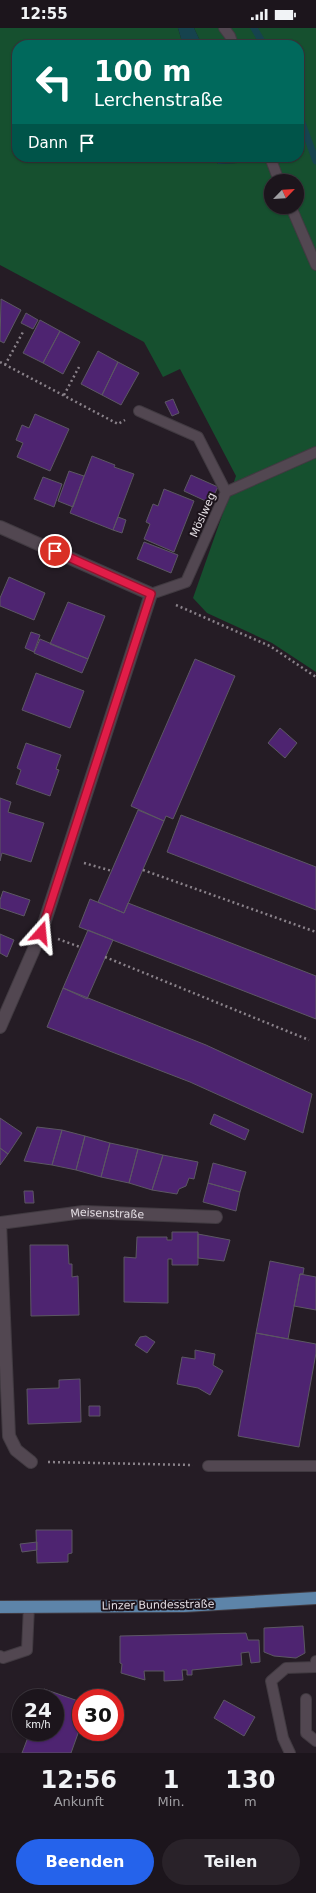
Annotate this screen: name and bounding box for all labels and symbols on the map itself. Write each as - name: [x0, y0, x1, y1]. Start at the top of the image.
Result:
- north arrow: [264, 174, 304, 214]
- street label: Möslweg: [187, 491, 219, 539]
- pin: [38, 534, 72, 568]
- position arrow: [20, 912, 62, 954]
- street label: Meisenstraße: [70, 1205, 145, 1221]
- street label: Linzer Bundesstraße: [102, 1598, 215, 1612]
- speed limit sign: 30: [72, 1689, 124, 1741]

